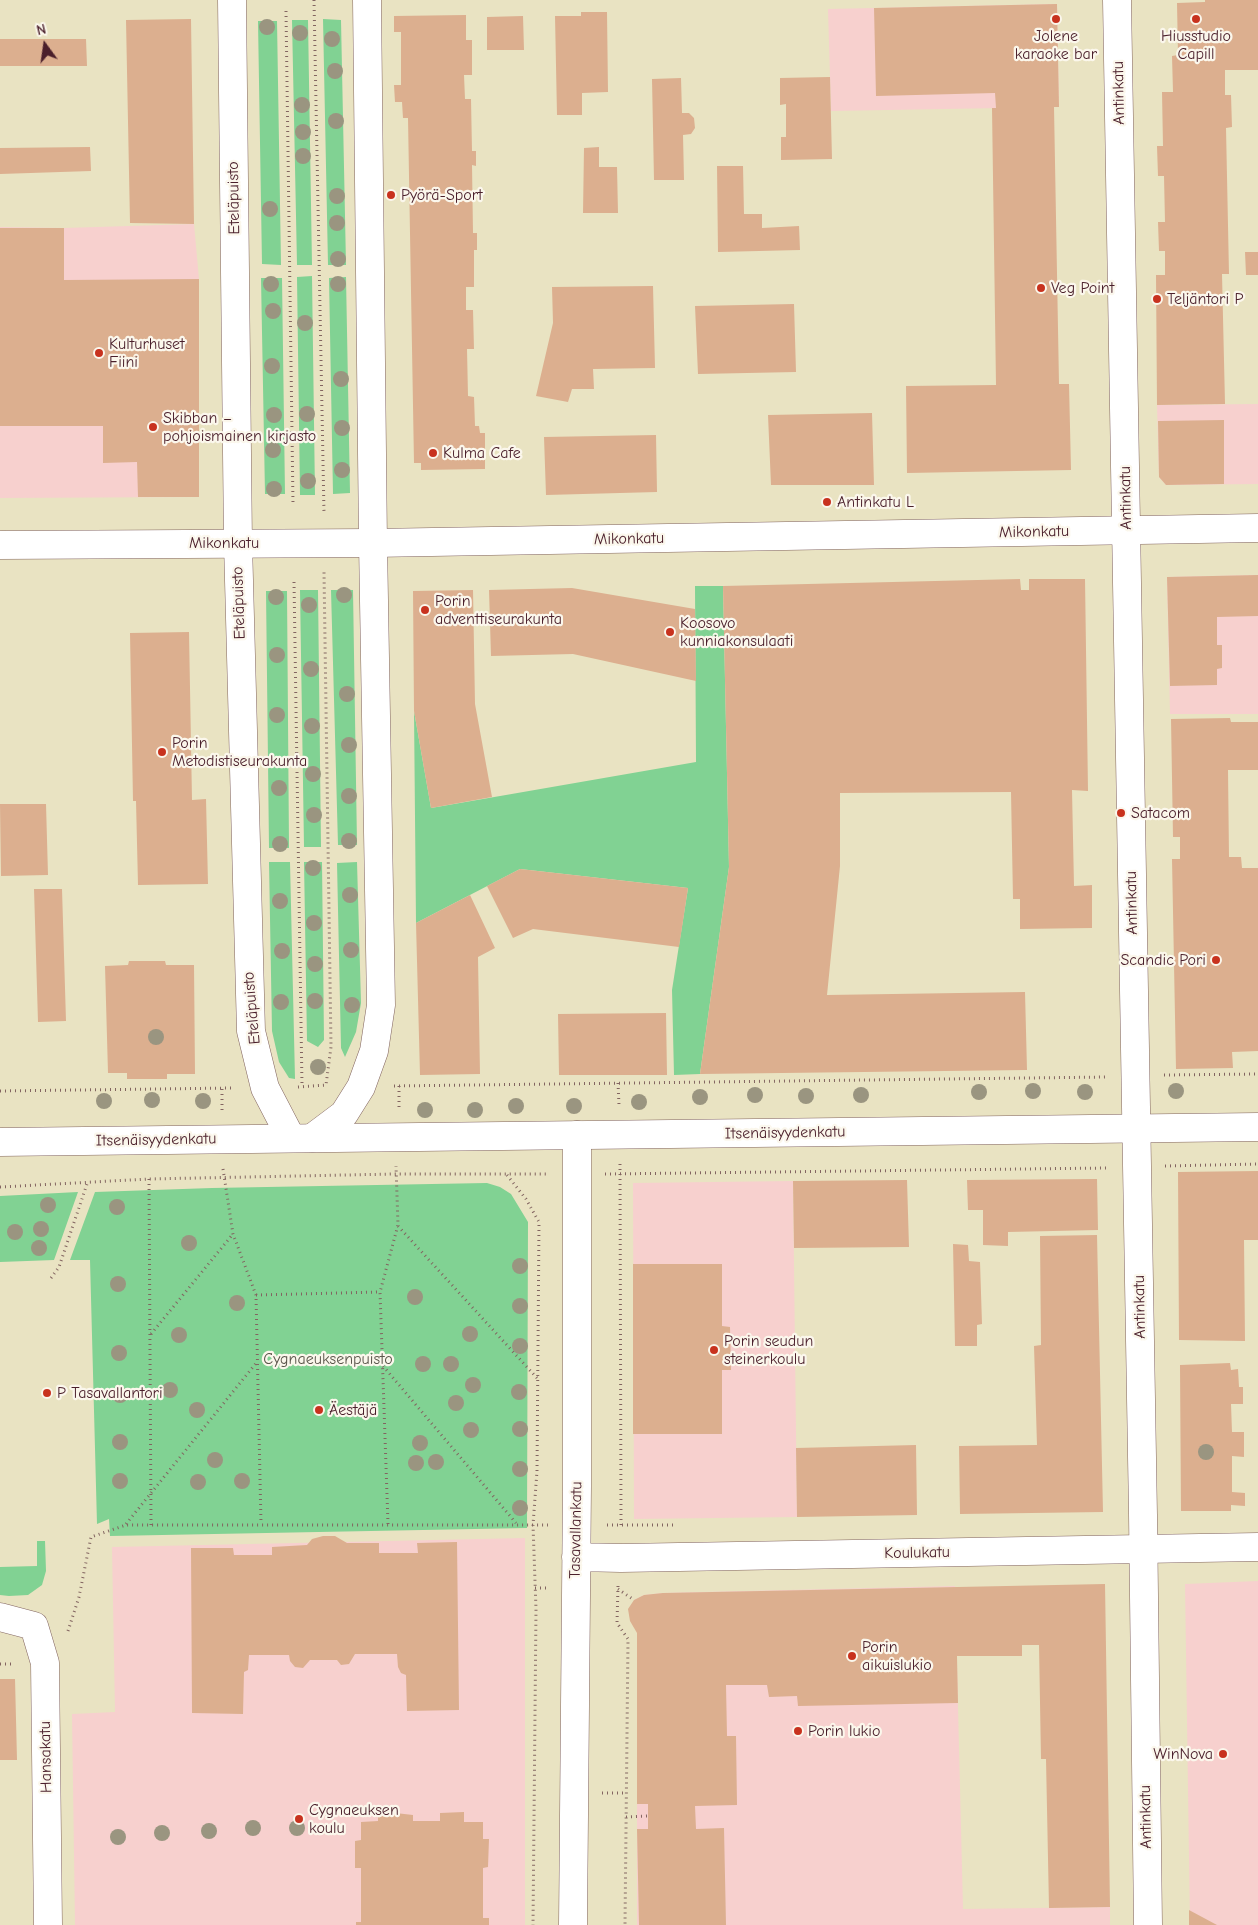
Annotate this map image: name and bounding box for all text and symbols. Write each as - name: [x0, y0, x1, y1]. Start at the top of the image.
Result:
- marker: Jolene karaoke bar: [1050, 13, 1062, 25]
- marker: Hiusstudio Capill: [1190, 13, 1202, 25]
- north arrow: [20, 20, 70, 70]
- text: N: [35, 21, 48, 39]
- place label: Jolene karaoke bar: [1015, 26, 1097, 64]
- place label: Hiusstudio Capill: [1161, 26, 1231, 64]
- street label: Antinkatu: [1109, 61, 1129, 125]
- street label: Eteläpuisto: [224, 161, 244, 235]
- place label: Pyörä-Sport: [401, 185, 483, 205]
- marker: Pyörä-Sport: [385, 189, 397, 201]
- place label: Veg Point: [1051, 278, 1114, 298]
- marker: Veg Point: [1035, 282, 1047, 294]
- place label: Teljäntori P: [1167, 289, 1243, 309]
- marker: Teljäntori P: [1151, 293, 1163, 305]
- place label: Kulturhuset Fiini: [109, 334, 185, 372]
- marker: Kulturhuset Fiini: [93, 347, 105, 359]
- place label: Skibban – pohjoismainen kirjasto: [163, 408, 316, 446]
- marker: Skibban – pohjoismainen kirjasto: [147, 421, 159, 433]
- place label: Kulma Cafe: [443, 443, 521, 463]
- marker: Kulma Cafe: [427, 447, 439, 459]
- street label: Antinkatu: [1116, 466, 1136, 530]
- place label: Antinkatu L: [837, 492, 914, 512]
- marker: Antinkatu L: [821, 496, 833, 508]
- street label: Mikonkatu: [999, 522, 1069, 542]
- street label: Mikonkatu: [594, 529, 664, 549]
- street label: Mikonkatu: [189, 533, 259, 553]
- street label: Eteläpuisto: [228, 566, 250, 640]
- place label: Porin adventtiseurakunta: [435, 591, 562, 629]
- marker: Porin adventtiseurakunta: [419, 604, 431, 616]
- place label: Koosovo kunniakonsulaati: [680, 613, 793, 651]
- marker: Koosovo kunniakonsulaati: [664, 626, 676, 638]
- place label: Porin Metodistiseurakunta: [172, 733, 307, 771]
- marker: Porin Metodistiseurakunta: [156, 746, 168, 758]
- place label: Satacom: [1131, 803, 1190, 823]
- marker: Satacom: [1115, 807, 1127, 819]
- street label: Antinkatu: [1122, 871, 1142, 935]
- place label: Scandic Pori: [1120, 950, 1206, 970]
- marker: Scandic Pori: [1210, 954, 1222, 966]
- street label: Eteläpuisto: [239, 971, 265, 1045]
- street label: Itsenäisyydenkatu: [724, 1122, 846, 1144]
- street label: Itsenäisyydenkatu: [95, 1129, 217, 1151]
- street label: Antinkatu: [1130, 1275, 1150, 1339]
- place label: Porin seudun steinerkoulu: [724, 1331, 813, 1369]
- marker: Porin seudun steinerkoulu: [708, 1344, 720, 1356]
- park label: Cygnaeuksenpuisto: [263, 1349, 393, 1369]
- place label: P Tasavallantori: [57, 1383, 163, 1403]
- marker: P Tasavallantori: [41, 1387, 53, 1399]
- place label: Äestäjä: [329, 1400, 377, 1420]
- marker: Äestäjä: [313, 1404, 325, 1416]
- street label: Tasavallankatu: [566, 1481, 586, 1579]
- street label: Koulukatu: [884, 1543, 950, 1563]
- place label: Porin aikuislukio: [862, 1637, 932, 1675]
- marker: Porin aikuislukio: [846, 1650, 858, 1662]
- street label: Hansakatu: [36, 1721, 56, 1793]
- place label: Porin lukio: [808, 1721, 880, 1741]
- marker: Porin lukio: [792, 1725, 804, 1737]
- place label: WinNova: [1153, 1744, 1213, 1764]
- marker: WinNova: [1217, 1748, 1229, 1760]
- street label: Antinkatu: [1136, 1785, 1156, 1849]
- place label: Cygnaeuksen koulu: [309, 1800, 399, 1838]
- marker: Cygnaeuksen koulu: [293, 1813, 305, 1825]

